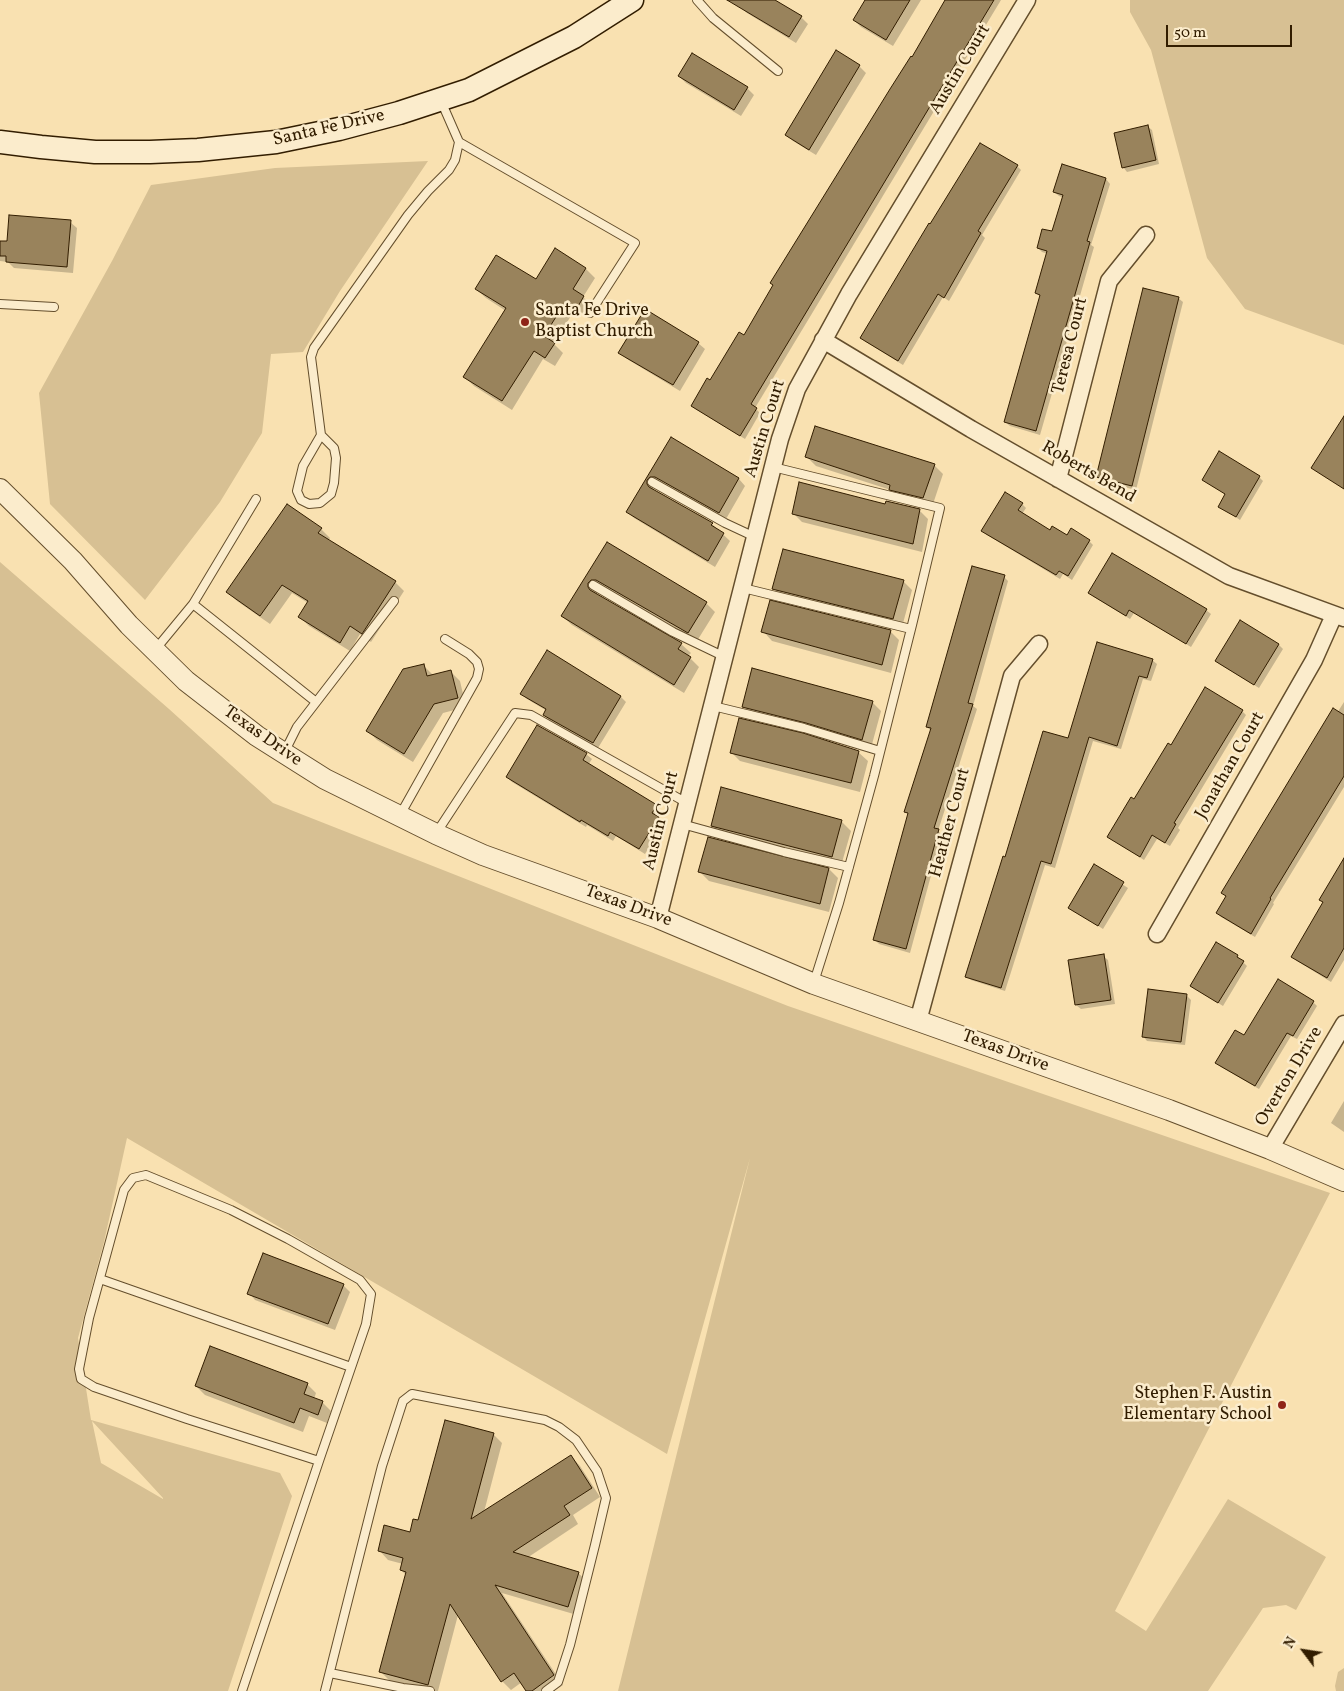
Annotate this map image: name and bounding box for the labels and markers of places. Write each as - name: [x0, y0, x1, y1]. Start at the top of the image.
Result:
- place label: Santa Fe Drive Baptist Church: [535, 301, 653, 344]
- marker: Santa Fe Drive Baptist Church: [519, 316, 531, 328]
- place label: Stephen F. Austin Elementary School: [1123, 1384, 1272, 1426]
- marker: Stephen F. Austin Elementary School: [1276, 1399, 1288, 1411]

